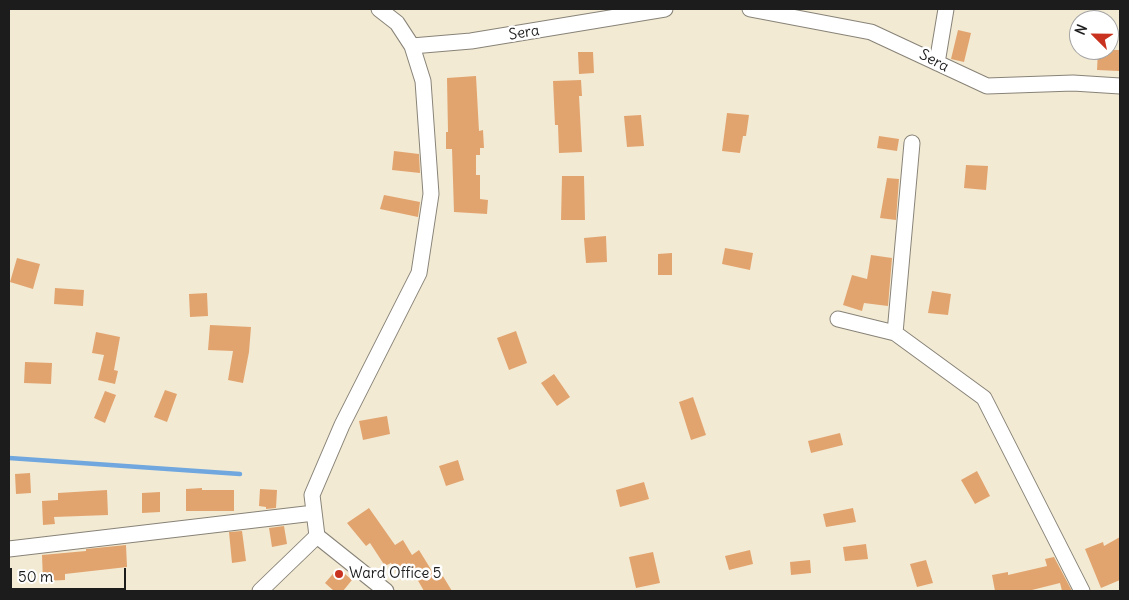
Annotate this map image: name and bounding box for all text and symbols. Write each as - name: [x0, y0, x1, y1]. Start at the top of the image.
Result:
- north arrow: [1069, 10, 1119, 60]
- street label: Sera: [507, 22, 541, 44]
- text: N: [1071, 22, 1091, 38]
- street label: Sera: [916, 46, 952, 76]
- scale bar: [12, 558, 129, 590]
- place label: Ward Office 5: [349, 565, 441, 583]
- text: 50 m: [18, 567, 53, 586]
- marker: Ward Office 5: [333, 568, 345, 580]

